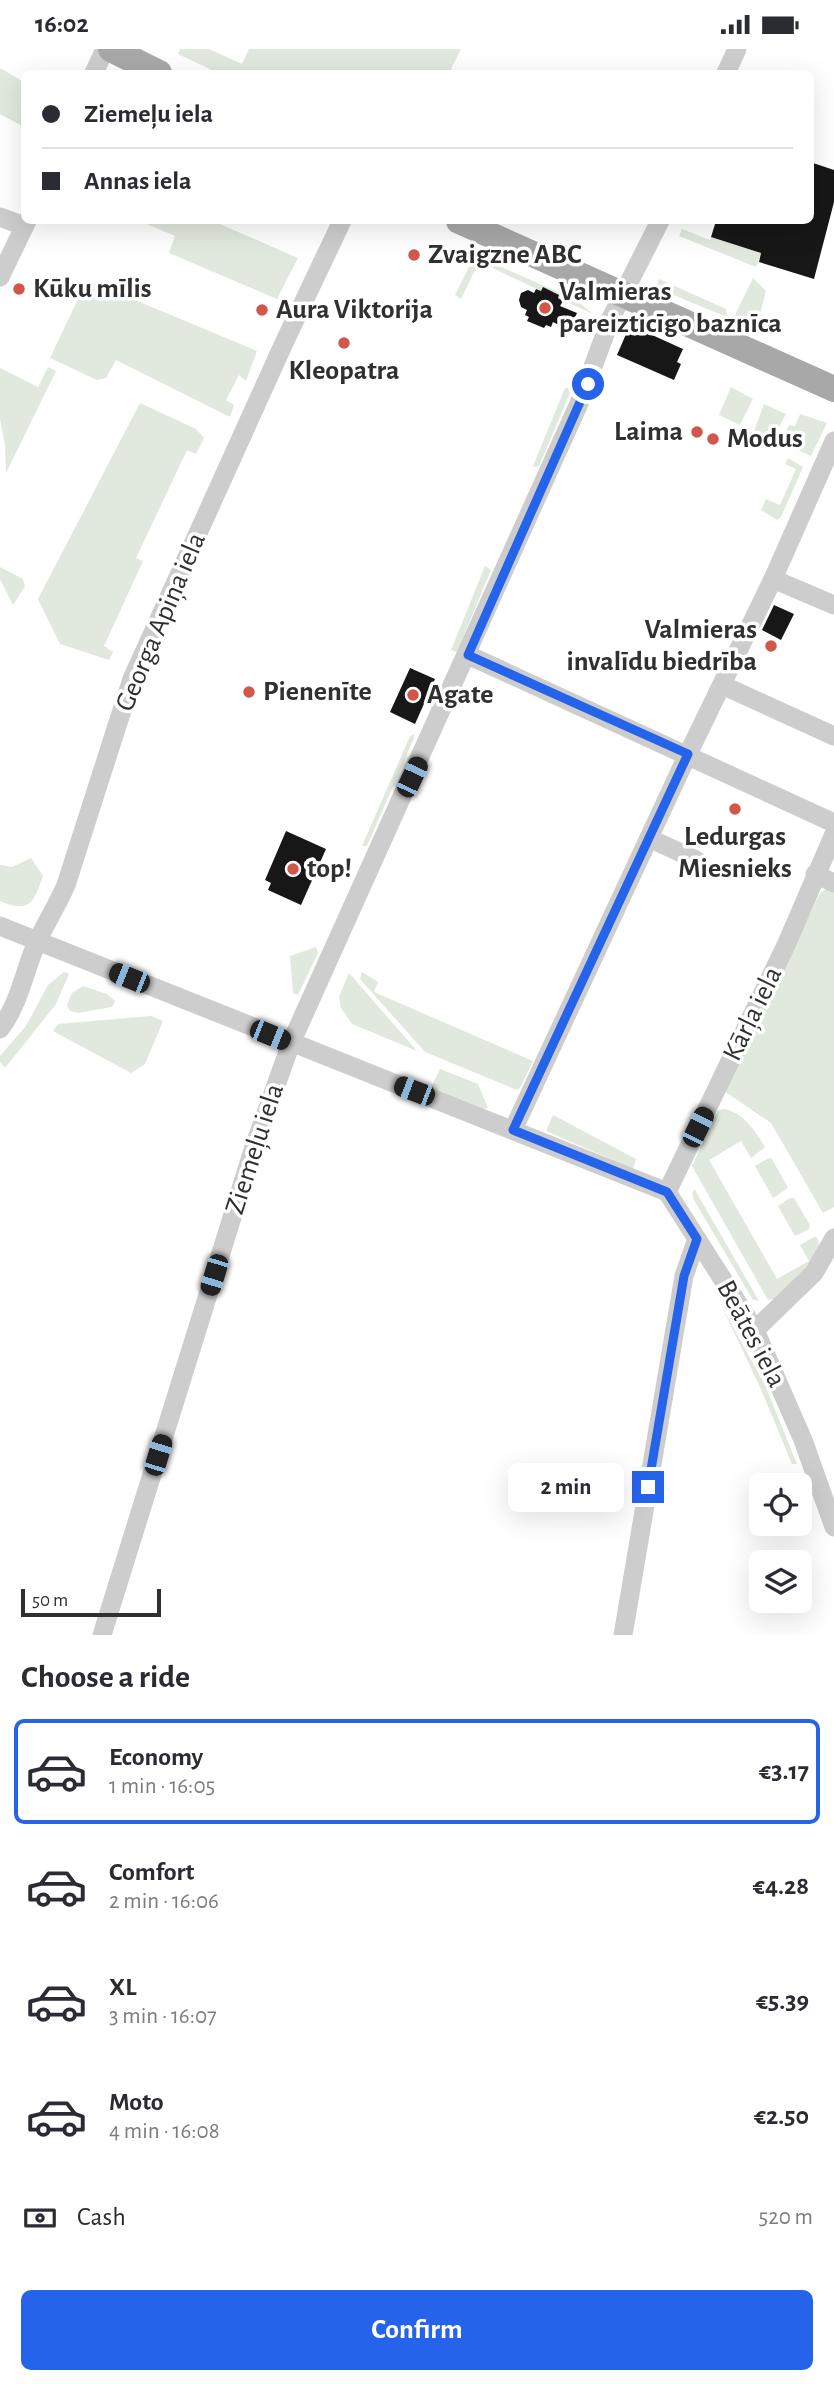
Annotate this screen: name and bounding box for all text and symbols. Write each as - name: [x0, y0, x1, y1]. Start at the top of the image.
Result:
- text: 16:02: [35, 11, 89, 37]
- text: Ziemeļu iela: [84, 101, 213, 127]
- text: Annas iela: [84, 168, 192, 194]
- place label: Zvaigzne ABC: [428, 241, 582, 269]
- marker: Zvaigzne ABC: [406, 247, 422, 263]
- place label: Kūku mīlis: [33, 275, 152, 303]
- place label: Valmieras pareizticīgo baznīca: [559, 278, 782, 338]
- marker: Kūku mīlis: [11, 281, 27, 297]
- place label: Aura Viktorija: [276, 296, 433, 324]
- marker: Valmieras pareizticīgo baznīca: [537, 300, 553, 316]
- marker: Aura Viktorija: [254, 302, 270, 318]
- marker: Kleopatra: [336, 335, 352, 351]
- place label: Kleopatra: [288, 357, 400, 385]
- route start: [572, 368, 604, 400]
- place label: Laima: [614, 418, 683, 446]
- marker: Laima: [689, 424, 705, 440]
- place label: Modus: [727, 425, 803, 453]
- marker: Modus: [705, 431, 721, 447]
- street label: Georga Apiņa iela: [111, 529, 212, 716]
- place label: Valmieras invalīdu biedrība: [566, 616, 757, 676]
- marker: Valmieras invalīdu biedrība: [763, 638, 779, 654]
- place label: Pienenīte: [263, 678, 372, 706]
- place label: Agate: [427, 681, 493, 709]
- marker: Pienenīte: [241, 684, 257, 700]
- marker: Agate: [405, 687, 421, 703]
- car: [394, 754, 431, 800]
- marker: Ledurgas Miesnieks: [727, 801, 743, 817]
- place label: Ledurgas Miesnieks: [678, 823, 792, 883]
- place label: top!: [307, 855, 352, 883]
- marker: top!: [285, 861, 301, 877]
- car: [106, 960, 153, 996]
- street label: Kārļa iela: [718, 963, 789, 1066]
- car: [247, 1017, 294, 1053]
- car: [391, 1074, 438, 1108]
- street label: Ziemeļu iela: [221, 1080, 290, 1218]
- car: [680, 1104, 717, 1150]
- car: [198, 1252, 231, 1298]
- street label: Beātes iela: [711, 1276, 791, 1392]
- car: [142, 1432, 175, 1478]
- callout: 2 min: [508, 1463, 624, 1511]
- route end: [632, 1471, 664, 1503]
- map controls: [749, 1473, 812, 1613]
- button: locate: [749, 1473, 812, 1536]
- text: 2 min: [540, 1476, 592, 1499]
- button: layers: [749, 1550, 812, 1613]
- scale bar: [21, 1586, 161, 1618]
- text: 50 m: [32, 1591, 68, 1610]
- text: Choose a ride: [21, 1661, 190, 1693]
- icon: car: [25, 1740, 88, 1803]
- text: Economy: [109, 1744, 203, 1770]
- text: €3.17: [759, 1758, 809, 1784]
- text: 1 min · 16:05: [109, 1775, 215, 1798]
- icon: car: [25, 1855, 88, 1918]
- text: Comfort: [109, 1859, 194, 1885]
- text: €4.28: [753, 1873, 809, 1899]
- text: 2 min · 16:06: [109, 1890, 219, 1913]
- icon: car: [25, 1970, 88, 2033]
- text: XL: [109, 1974, 136, 2000]
- text: €5.39: [756, 1988, 809, 2014]
- text: 3 min · 16:07: [109, 2005, 217, 2028]
- icon: car: [25, 2085, 88, 2148]
- text: Moto: [109, 2089, 164, 2115]
- text: €2.50: [754, 2103, 809, 2129]
- text: 4 min · 16:08: [109, 2120, 220, 2143]
- icon: cash: [21, 2199, 59, 2237]
- text: Cash: [77, 2204, 126, 2230]
- text: 520 m: [759, 2206, 813, 2229]
- button: Confirm: [21, 2290, 813, 2370]

